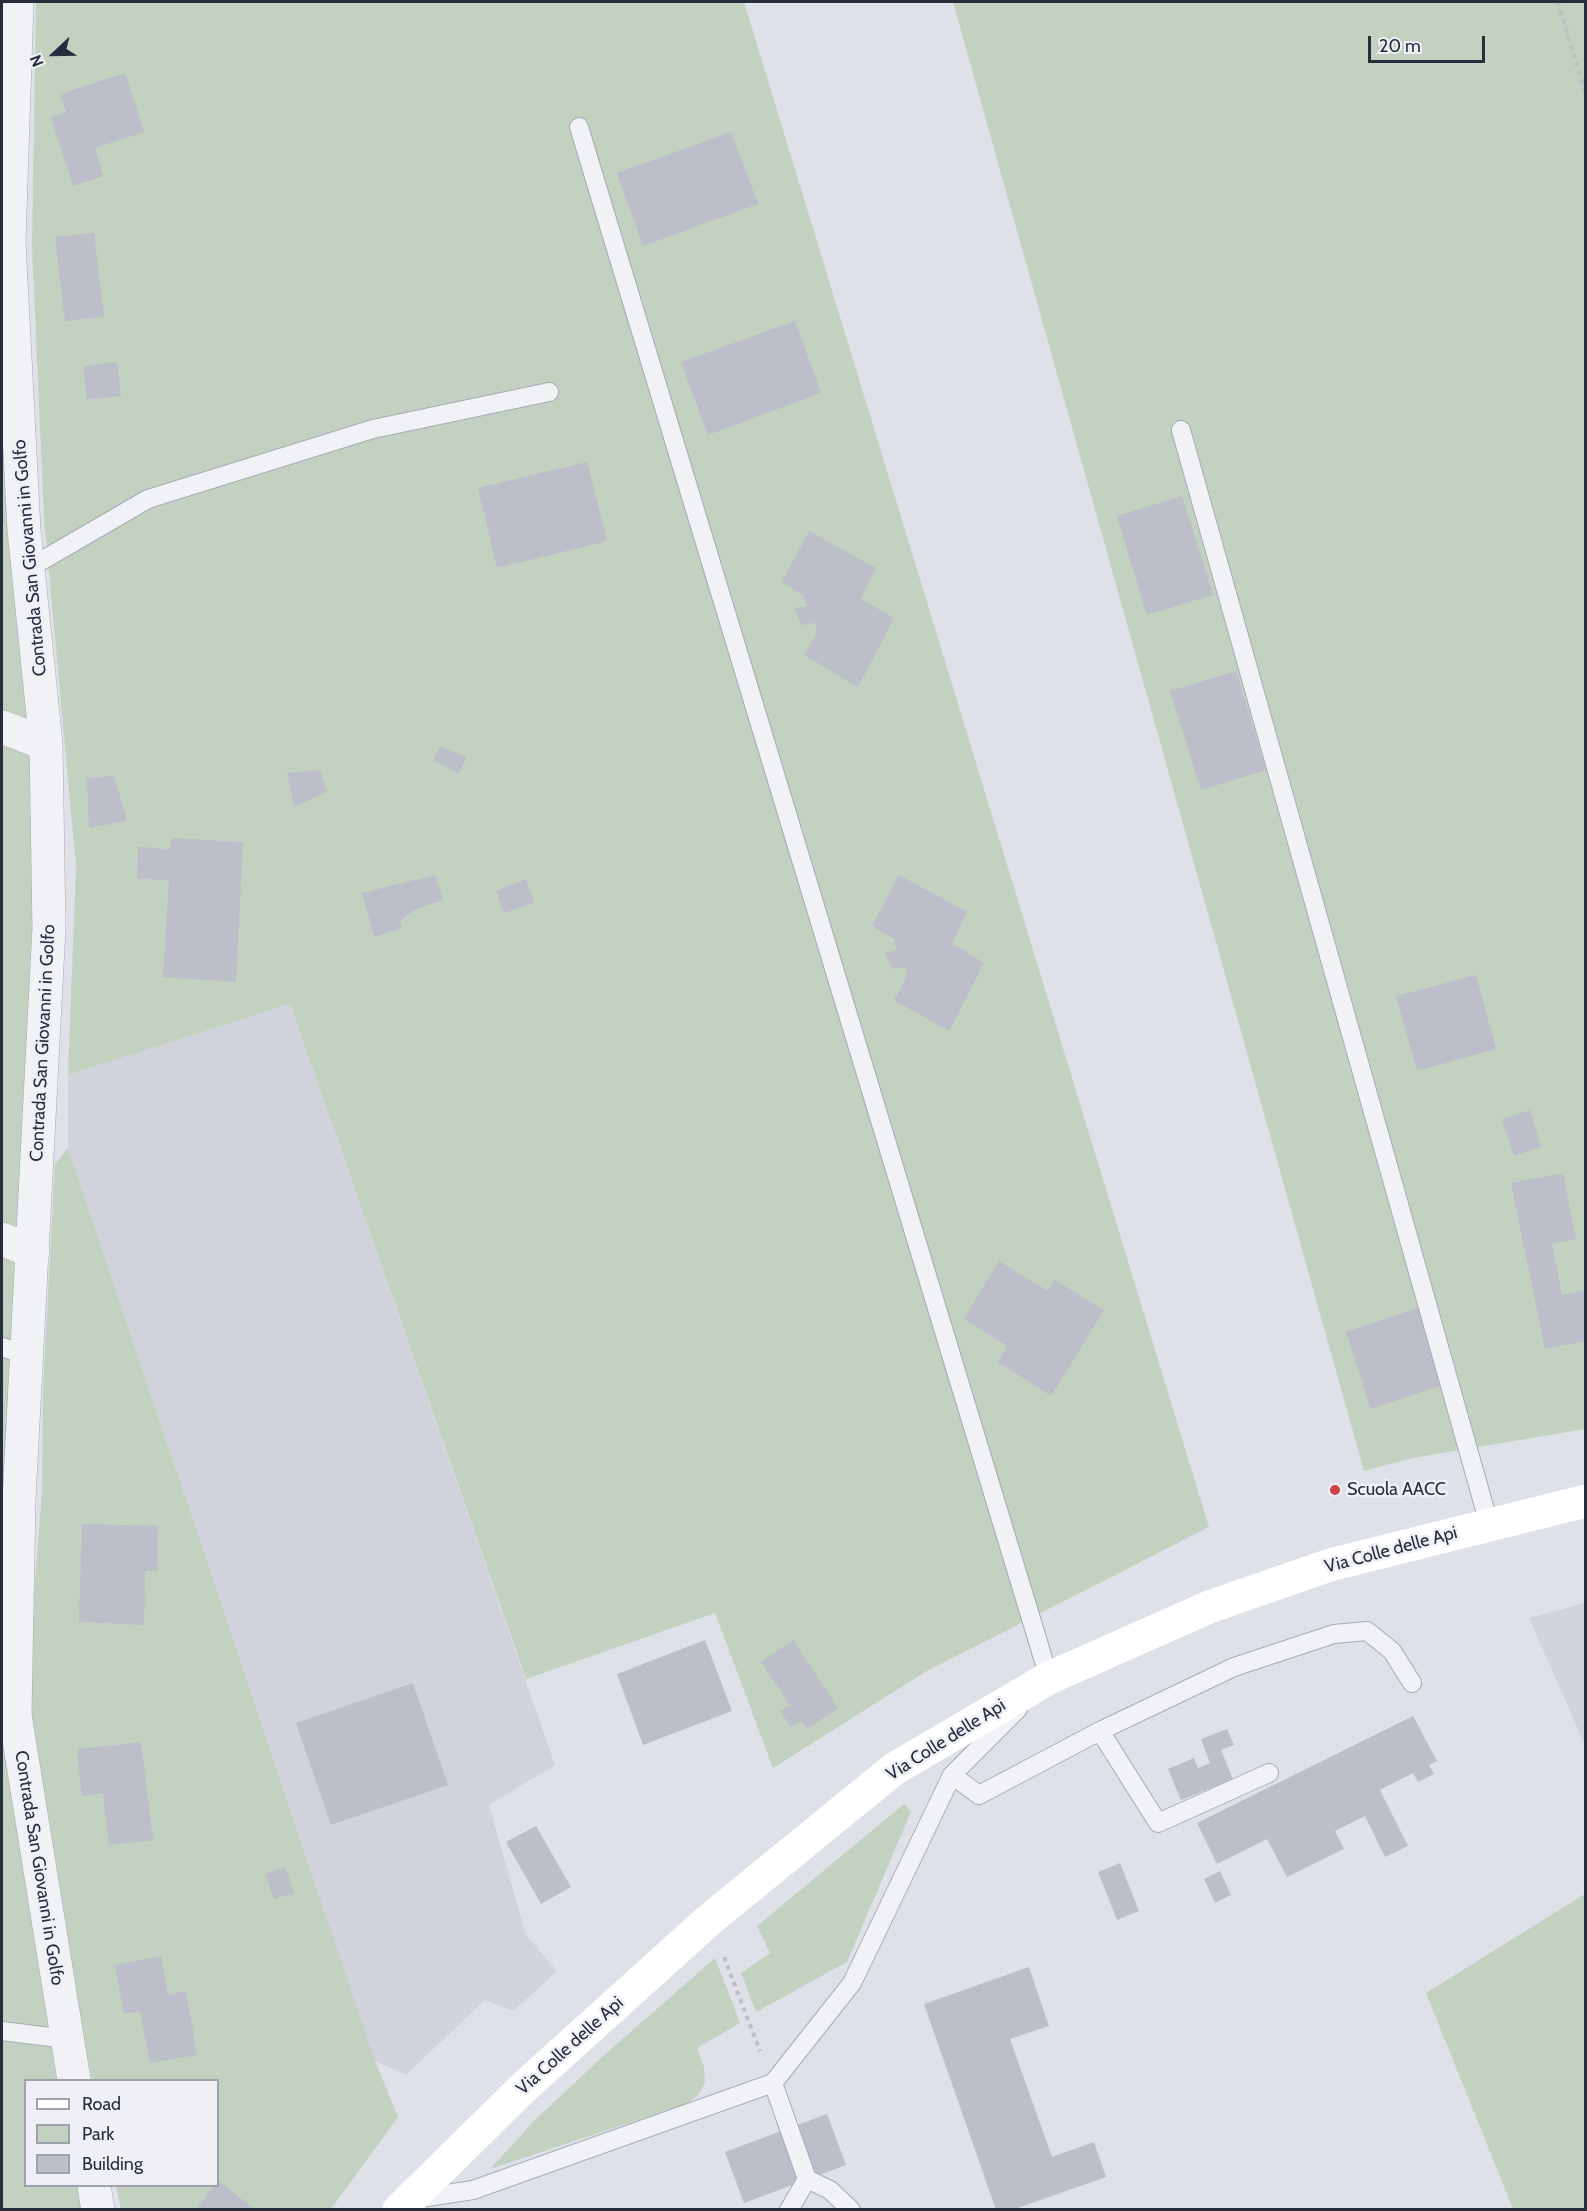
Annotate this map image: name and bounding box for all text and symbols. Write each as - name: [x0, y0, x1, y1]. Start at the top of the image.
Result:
- north arrow: [24, 24, 84, 84]
- scale bar: [1371, 24, 1488, 62]
- text: 20 m: [1379, 35, 1421, 57]
- text: N: [26, 52, 48, 70]
- street label: Contrada San Giovanni in Golfo: [9, 439, 51, 677]
- street label: Contrada San Giovanni in Golfo: [26, 924, 60, 1162]
- place label: Scuola AACC: [1347, 1479, 1446, 1501]
- marker: Scuola AACC: [1328, 1483, 1342, 1497]
- street label: Via Colle delle Api: [1322, 1522, 1460, 1578]
- street label: Via Colle delle Api: [882, 1695, 1010, 1785]
- street label: Contrada San Giovanni in Golfo: [10, 1749, 68, 1987]
- street label: Via Colle delle Api: [512, 1992, 628, 2100]
- legend: [24, 2079, 219, 2187]
- text: Road: [82, 2093, 121, 2115]
- text: Park: [82, 2123, 114, 2145]
- text: Building: [82, 2153, 143, 2175]

